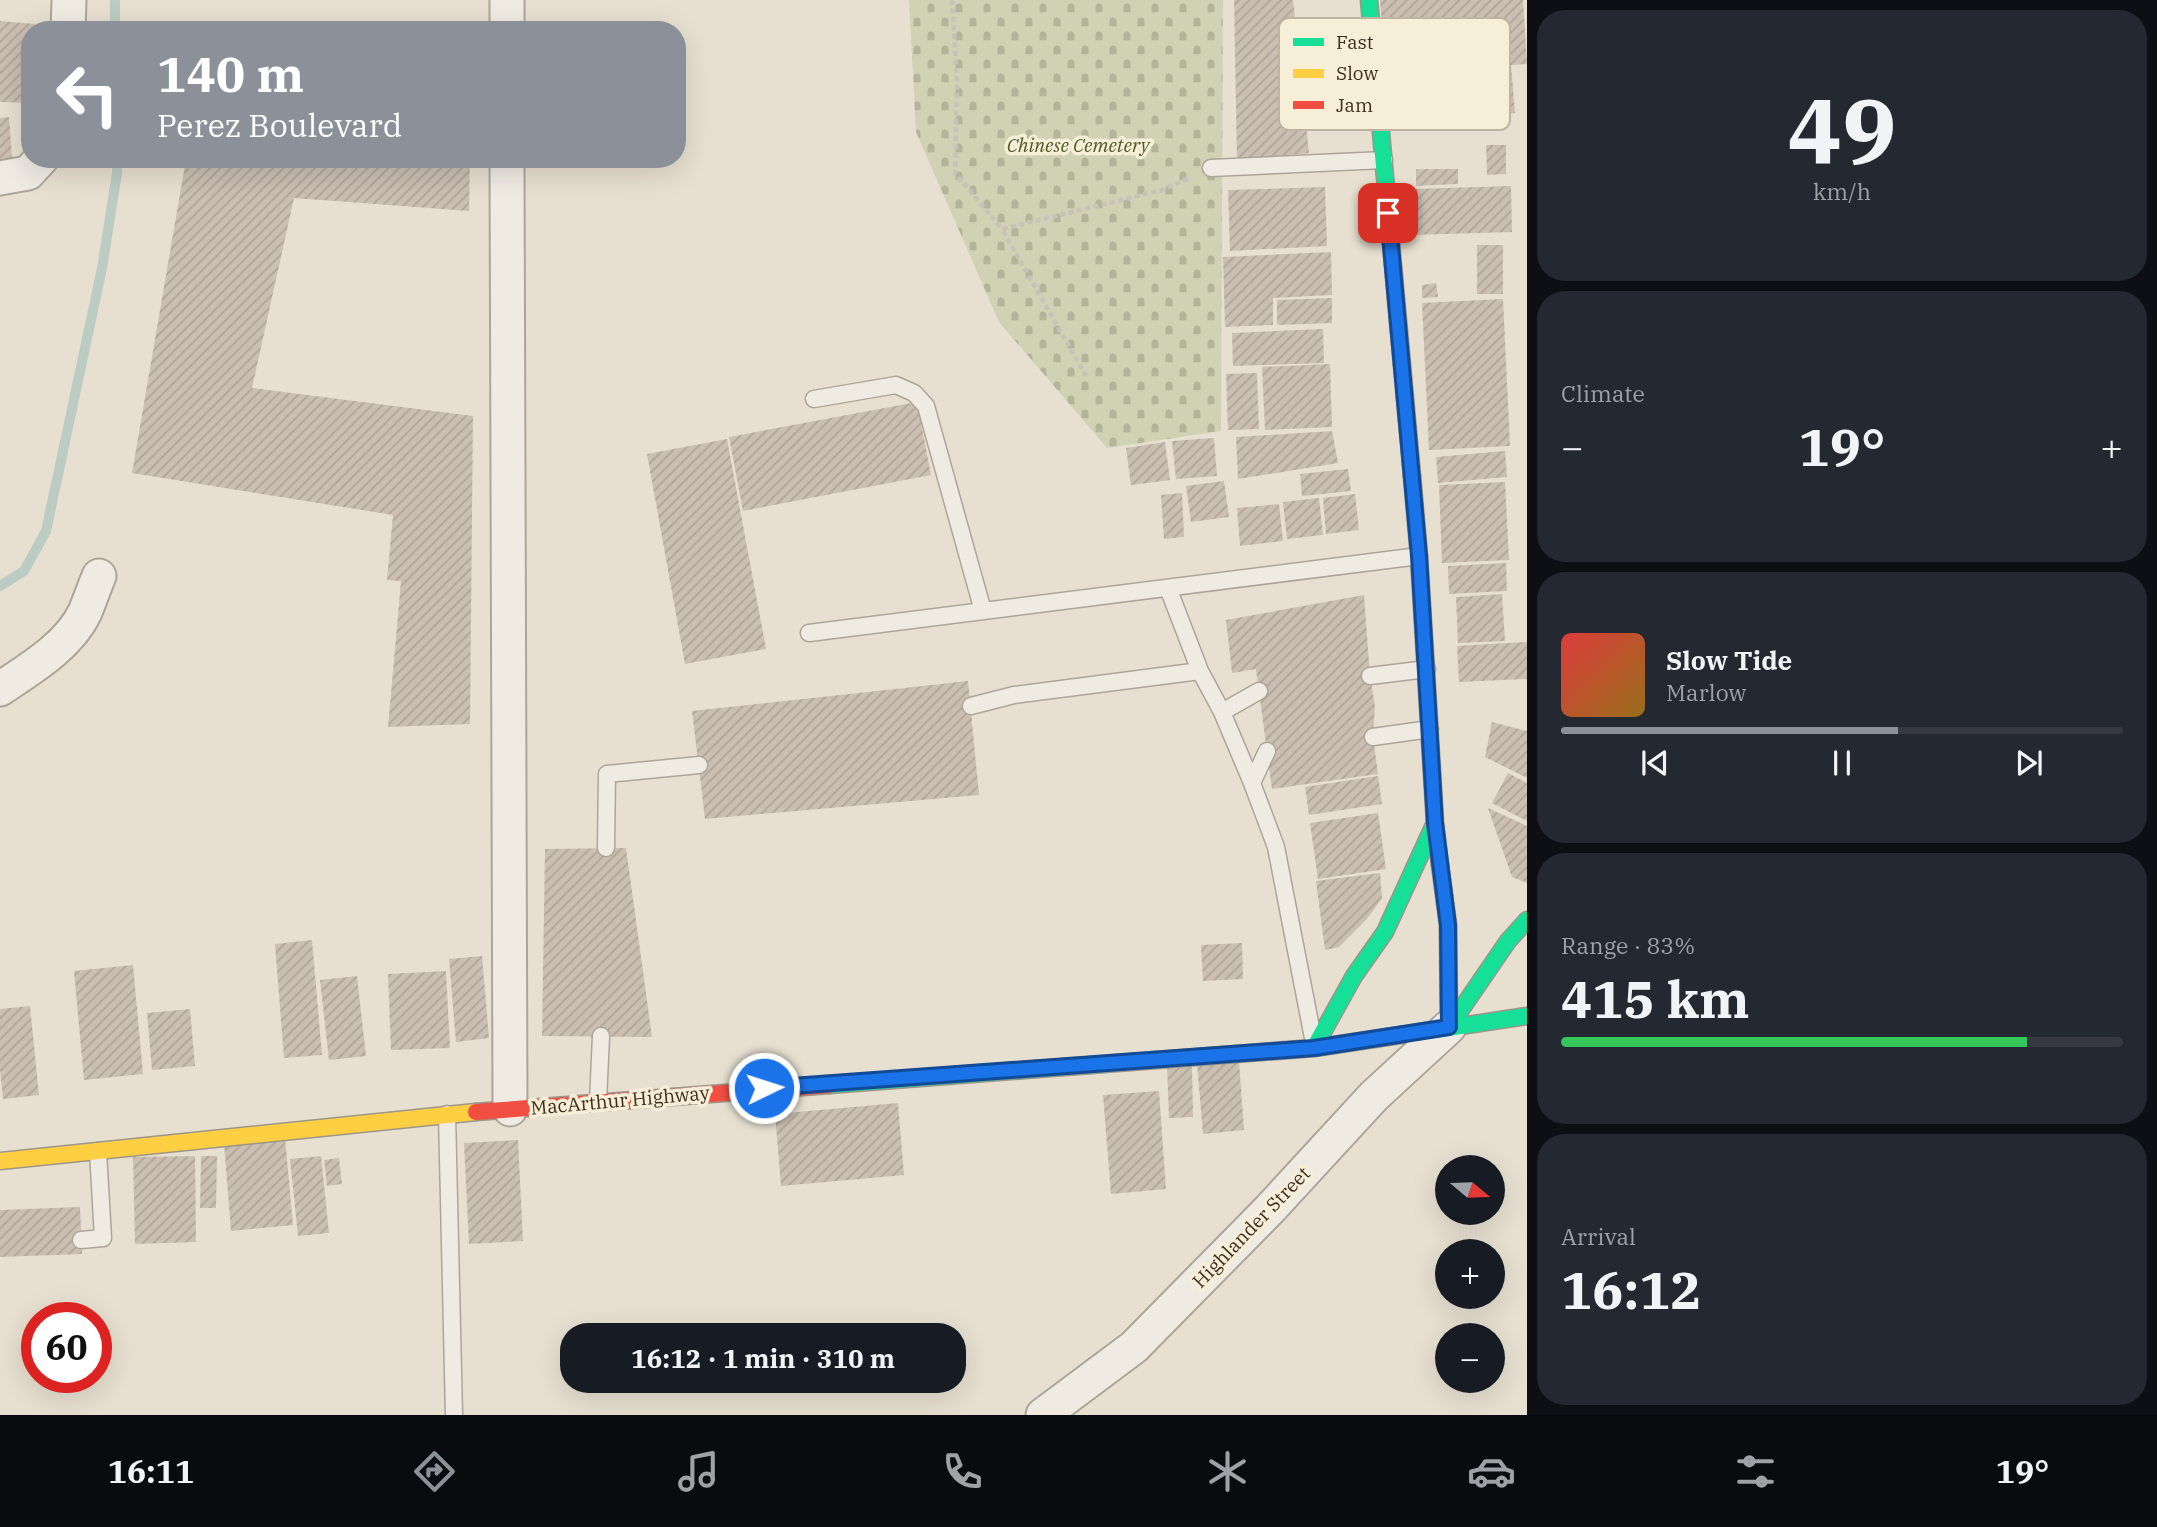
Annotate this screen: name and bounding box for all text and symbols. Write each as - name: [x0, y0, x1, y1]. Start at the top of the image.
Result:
- legend: [1279, 18, 1510, 130]
- text: Fast: [1336, 30, 1374, 54]
- text: 140 m: [157, 42, 304, 105]
- icon: left: [42, 49, 133, 140]
- text: Slow: [1336, 61, 1378, 85]
- text: 49: [1787, 71, 1897, 189]
- text: Jam: [1336, 93, 1373, 117]
- text: Perez Boulevard: [157, 104, 402, 146]
- park label: Chinese Cemetery: [1007, 133, 1151, 157]
- text: km/h: [1813, 176, 1871, 206]
- pin: [1358, 183, 1418, 243]
- icon: arrive: [1369, 194, 1407, 232]
- text: Climate: [1561, 378, 1645, 408]
- text: 19°: [1799, 413, 1885, 480]
- text: −: [1561, 422, 1584, 471]
- text: +: [2100, 422, 2123, 471]
- text: Slow Tide: [1666, 643, 1792, 677]
- text: Marlow: [1666, 677, 1746, 707]
- icon: previous: [1636, 744, 1674, 782]
- icon: pause: [1823, 744, 1861, 782]
- icon: next: [2010, 744, 2048, 782]
- text: Range · 83%: [1561, 930, 1695, 960]
- text: 415 km: [1561, 965, 1750, 1032]
- position arrow: [727, 1051, 801, 1125]
- street label: MacArthur Highway: [530, 1080, 711, 1120]
- north arrow: [1435, 1155, 1505, 1225]
- map controls: [1435, 1155, 1505, 1393]
- street label: Highlander Street: [1187, 1161, 1315, 1293]
- text: Arrival: [1561, 1221, 1636, 1251]
- button: +: [1435, 1239, 1505, 1309]
- text: 16:12: [1561, 1256, 1702, 1323]
- speed limit sign: 60: [21, 1302, 112, 1393]
- button: −: [1435, 1323, 1505, 1393]
- text: 16:12 · 1 min · 310 m: [631, 1341, 895, 1375]
- icon: directions: [410, 1447, 459, 1496]
- icon: music: [674, 1447, 723, 1496]
- icon: phone: [938, 1447, 987, 1496]
- icon: climate: [1203, 1447, 1252, 1496]
- icon: car: [1467, 1447, 1516, 1496]
- icon: filters: [1731, 1447, 1780, 1496]
- text: 16:11: [108, 1450, 194, 1492]
- text: 19°: [1996, 1450, 2049, 1492]

